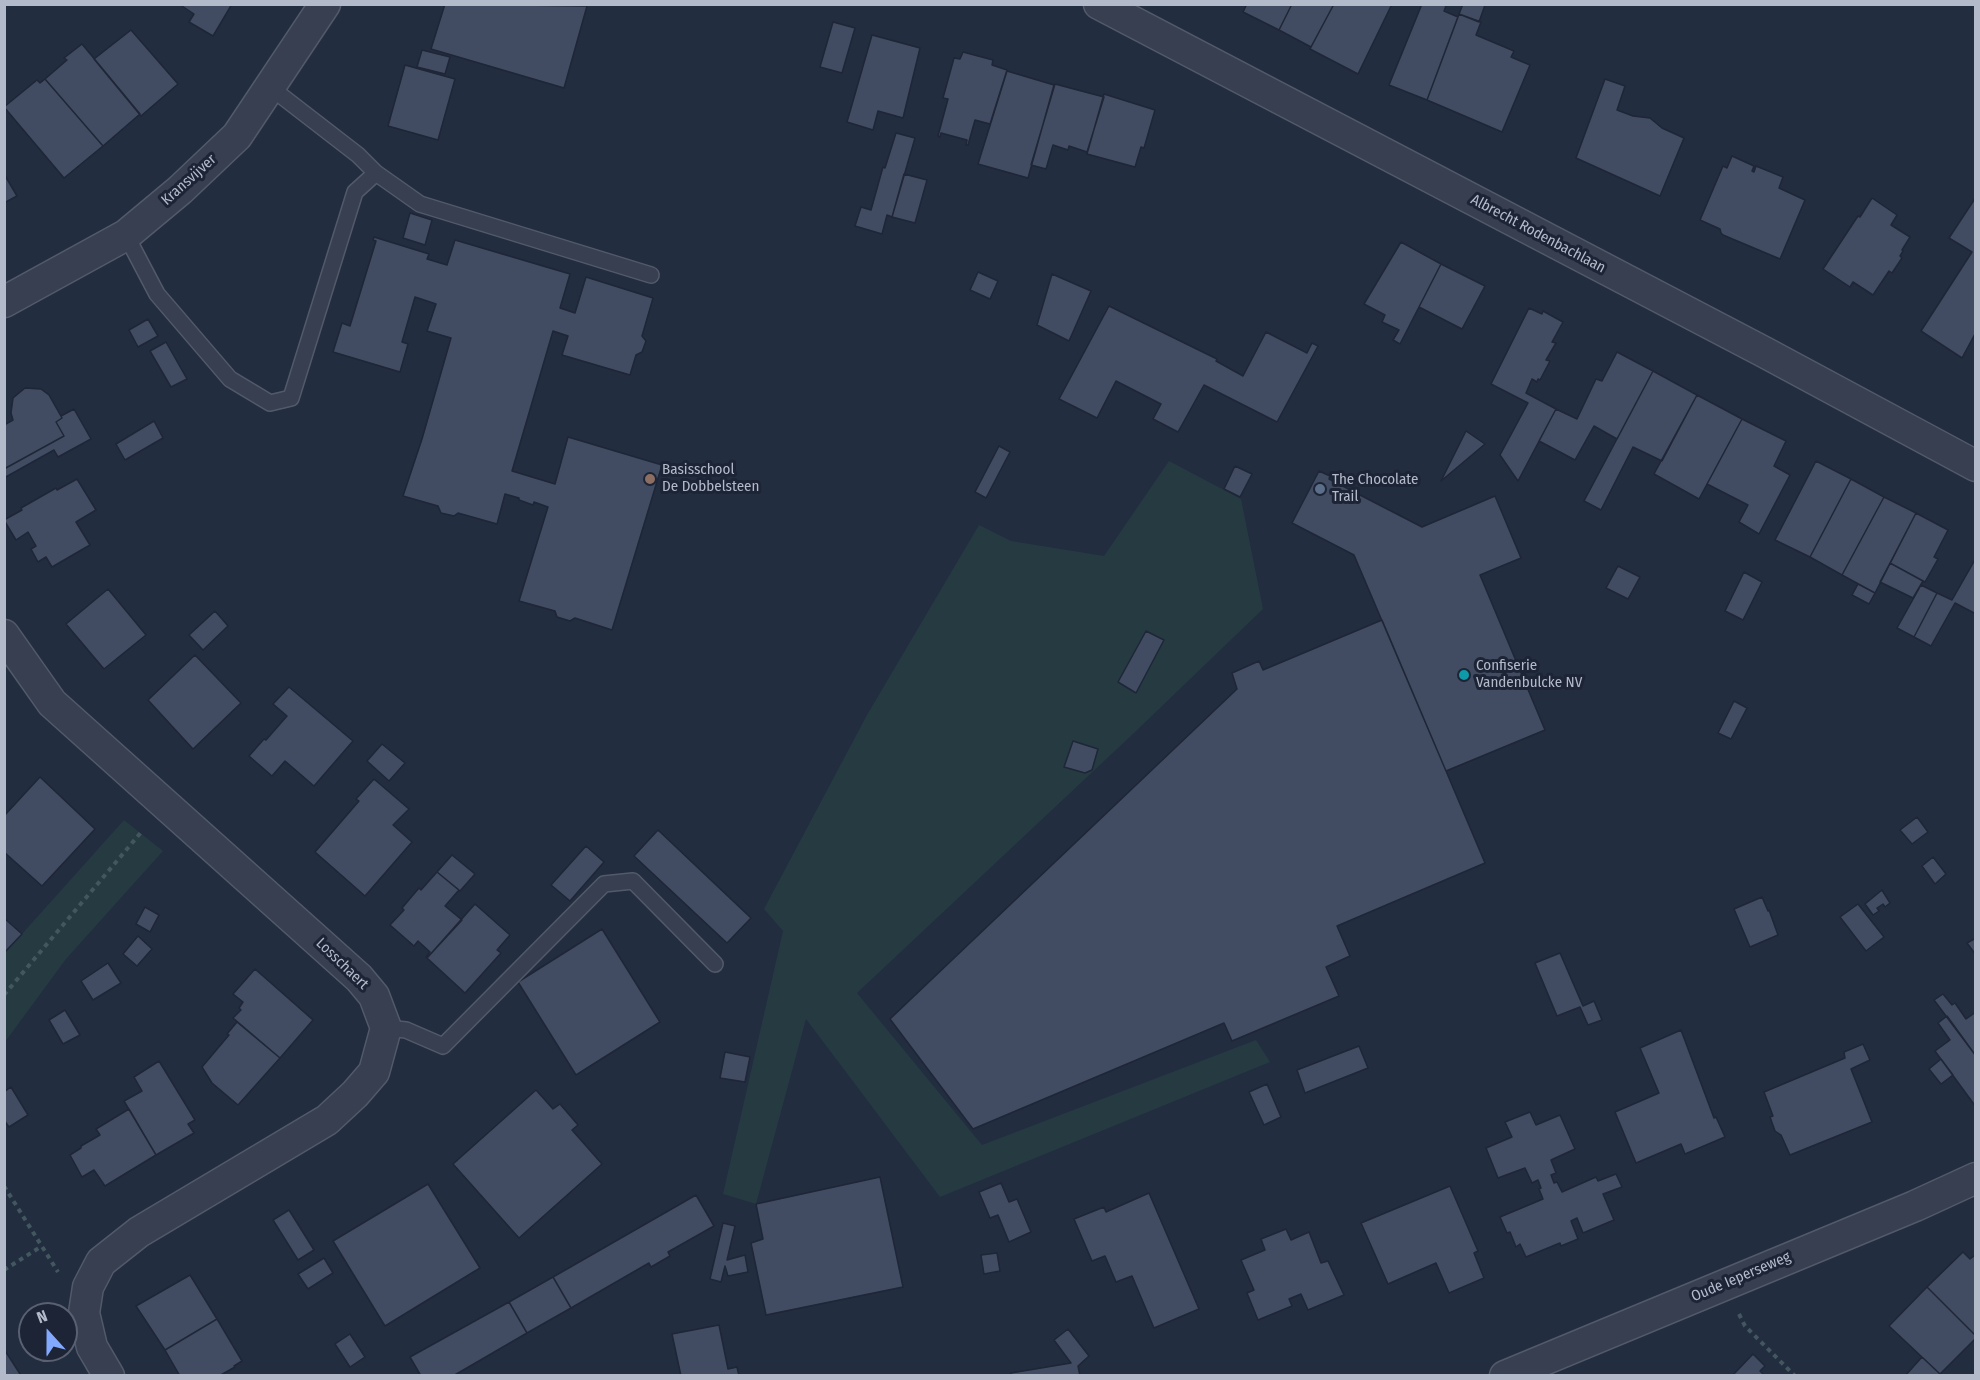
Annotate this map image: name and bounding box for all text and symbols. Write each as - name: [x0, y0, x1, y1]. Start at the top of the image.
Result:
- street label: Kransvijver: [158, 151, 220, 209]
- street label: Albrecht Rodenbachlaan: [1468, 191, 1608, 277]
- place label: Basisschool De Dobbelsteen: [662, 461, 759, 496]
- place label: The Chocolate Trail: [1332, 471, 1418, 506]
- marker: Basisschool De Dobbelsteen: [643, 472, 657, 486]
- marker: The Chocolate Trail: [1313, 482, 1327, 496]
- place label: Confiserie Vandenbulcke NV: [1476, 657, 1582, 692]
- marker: Confiserie Vandenbulcke NV: [1457, 668, 1471, 682]
- street label: Losschaert: [312, 935, 372, 993]
- street label: Oude Ieperseweg: [1689, 1248, 1793, 1306]
- north arrow: [18, 1302, 78, 1362]
- text: N: [34, 1306, 50, 1327]

